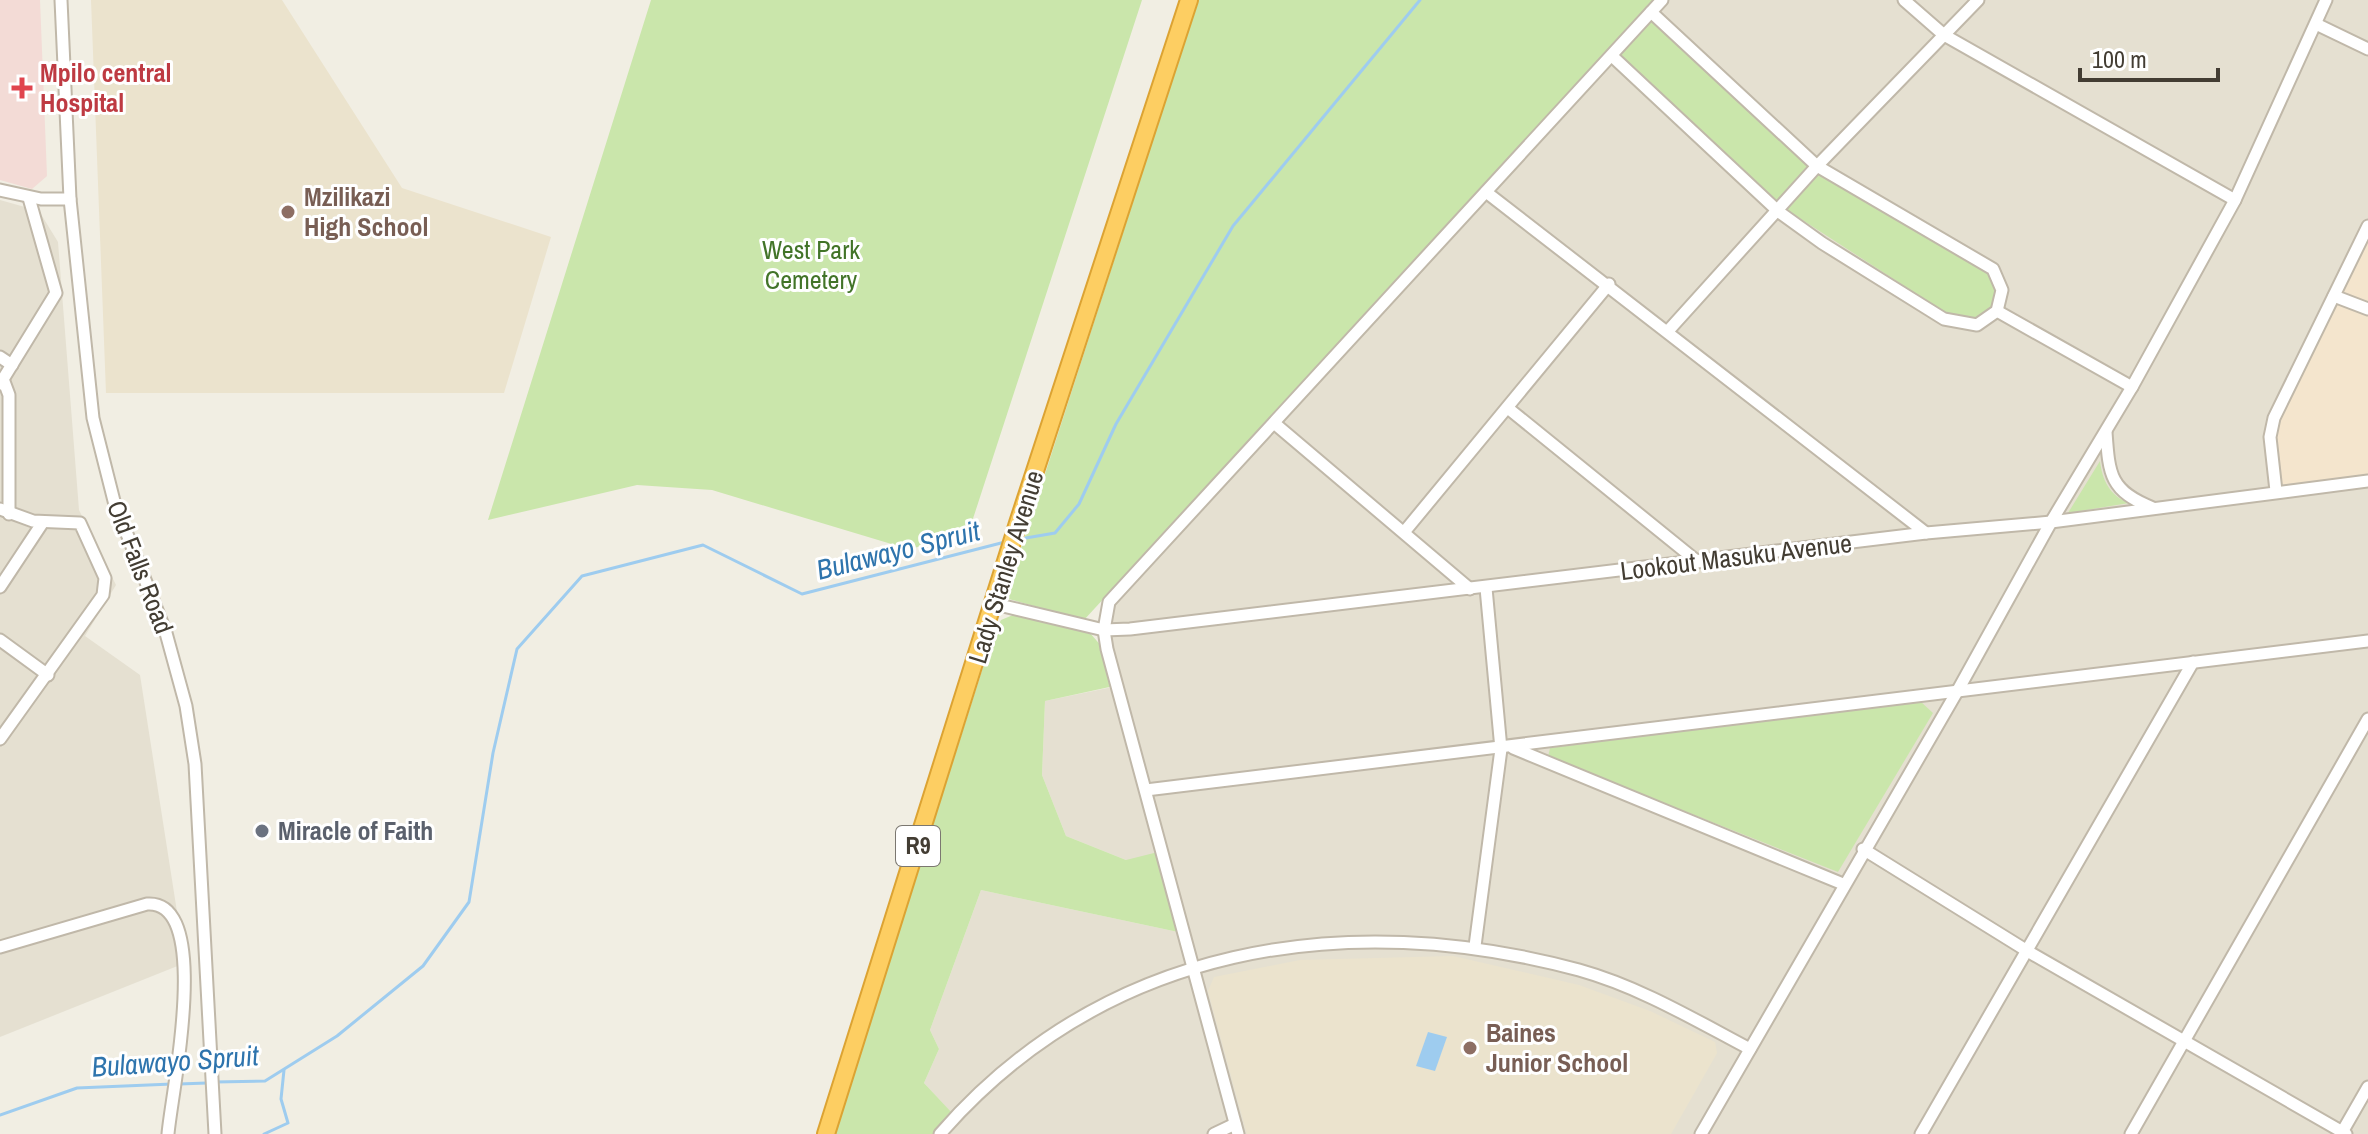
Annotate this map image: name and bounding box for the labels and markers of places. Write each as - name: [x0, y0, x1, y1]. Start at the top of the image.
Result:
- place label: Mpilo central Hospital: [40, 55, 172, 120]
- marker: Mpilo central Hospital: [11, 77, 33, 99]
- place label: Mzilikazi High School: [304, 179, 428, 244]
- marker: Mzilikazi High School: [279, 203, 297, 221]
- place label: Miracle of Faith: [278, 813, 433, 848]
- marker: Miracle of Faith: [253, 822, 271, 840]
- place label: Baines Junior School: [1486, 1015, 1628, 1080]
- marker: Baines Junior School: [1461, 1039, 1479, 1057]

